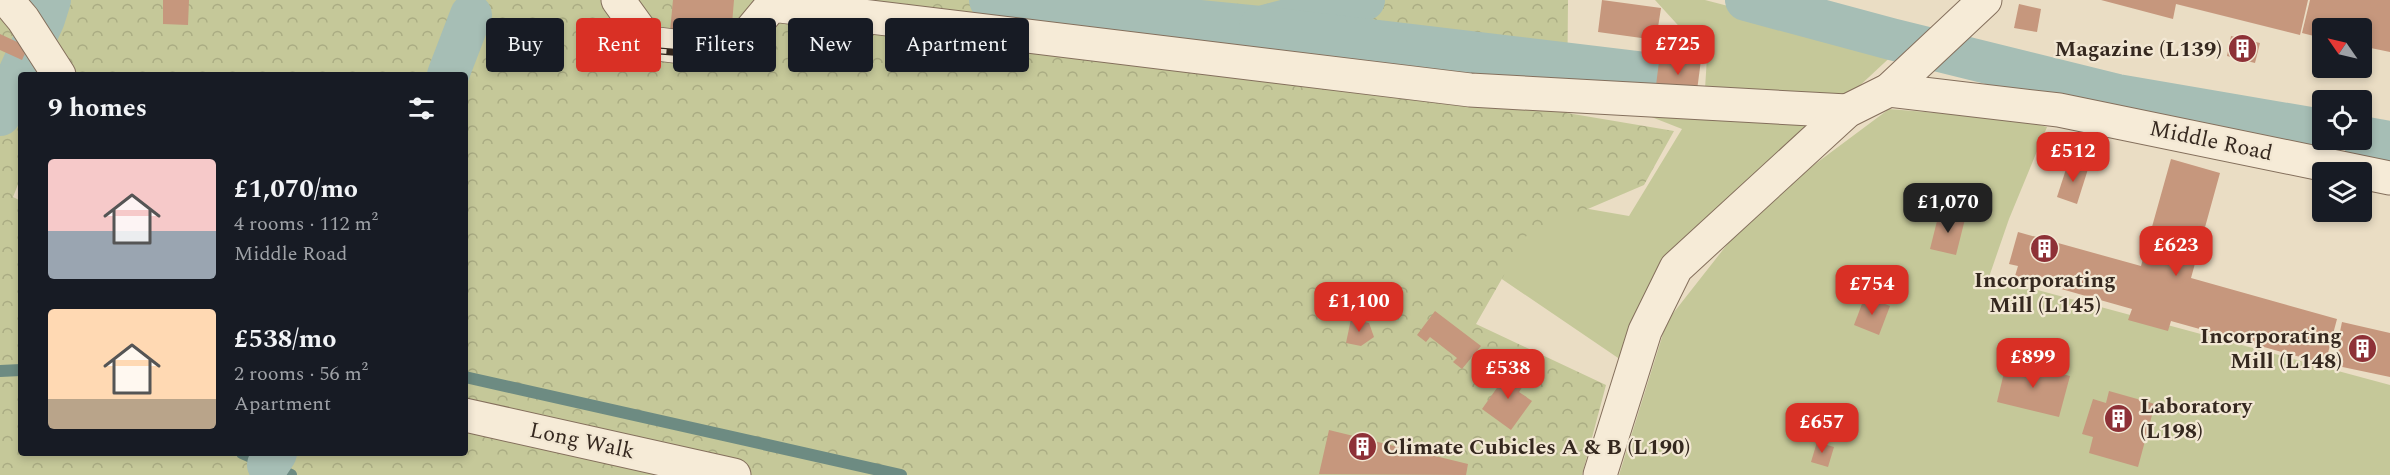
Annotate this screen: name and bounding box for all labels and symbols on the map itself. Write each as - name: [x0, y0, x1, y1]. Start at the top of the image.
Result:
- north arrow: [2312, 18, 2372, 78]
- pin: £725: [1642, 25, 1714, 76]
- place label: Magazine (L139): [2055, 33, 2222, 66]
- building icon: Magazine (L139): [2227, 33, 2259, 65]
- street label: Middle Road: [2147, 112, 2275, 170]
- pin: £512: [2037, 132, 2109, 183]
- pin: £1,070: [1899, 183, 1997, 234]
- pin: £623: [2140, 226, 2212, 277]
- building icon: Incorporating Mill (L145): [2029, 232, 2061, 264]
- place label: Incorporating Mill (L145): [1974, 264, 2116, 322]
- pin: £754: [1836, 265, 1908, 316]
- pin: £1,100: [1310, 282, 1408, 333]
- place label: Incorporating Mill (L148): [2200, 320, 2342, 378]
- building icon: Incorporating Mill (L148): [2347, 333, 2379, 365]
- pin: £899: [1997, 338, 2069, 389]
- pin: £538: [1472, 349, 1544, 400]
- place label: Laboratory (L198): [2140, 390, 2253, 448]
- pin: £657: [1786, 403, 1858, 454]
- building icon: Laboratory (L198): [2103, 403, 2135, 435]
- street label: Long Walk: [526, 414, 638, 468]
- building icon: Climate Cubicles A & B (L190): [1346, 431, 1378, 463]
- place label: Climate Cubicles A & B (L190): [1383, 431, 1690, 464]

